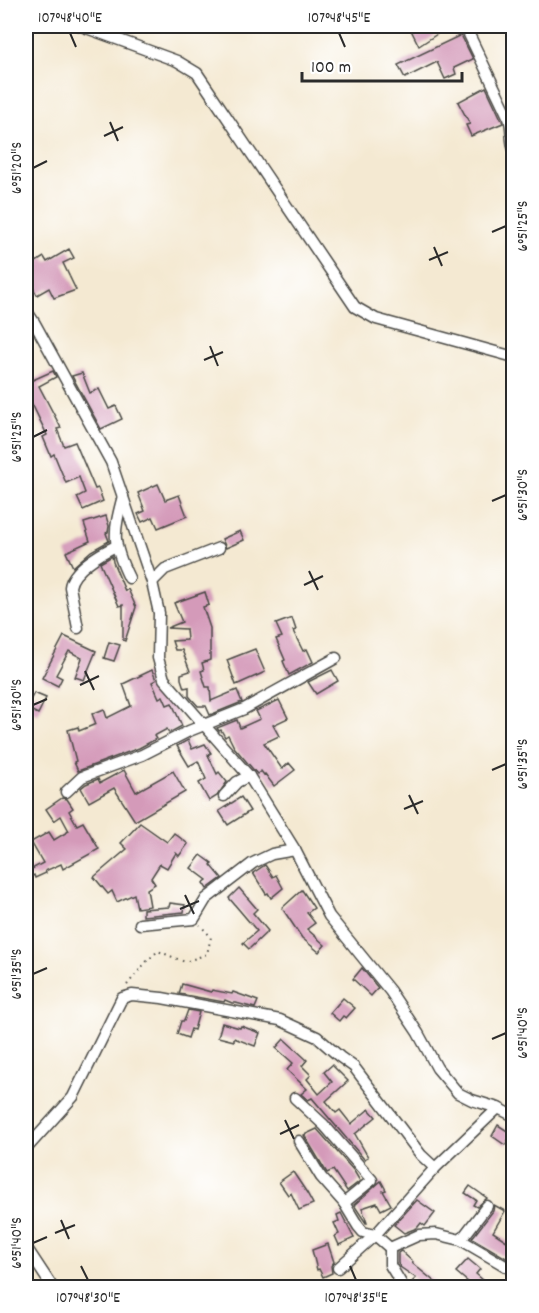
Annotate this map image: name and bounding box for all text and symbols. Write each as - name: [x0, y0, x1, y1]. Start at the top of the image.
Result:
- text: 107°48'40"E: [38, 8, 102, 30]
- text: 107°48'45"E: [308, 8, 370, 30]
- scale bar: [302, 45, 462, 83]
- text: 100 m: [311, 56, 351, 81]
- text: 6°51'20"S: [7, 142, 29, 194]
- text: 6°51'25"S: [513, 201, 535, 251]
- text: 6°51'25"S: [7, 412, 29, 462]
- text: 6°51'30"S: [513, 469, 535, 521]
- text: 6°51'30"S: [7, 679, 29, 731]
- text: 6°51'35"S: [513, 739, 535, 789]
- text: 6°51'35"S: [7, 949, 29, 999]
- text: 6°51'40"S: [513, 1007, 535, 1059]
- text: 6°51'40"S: [7, 1217, 29, 1269]
- text: 107°48'30"E: [56, 1288, 120, 1310]
- text: 107°48'35"E: [325, 1288, 388, 1310]

